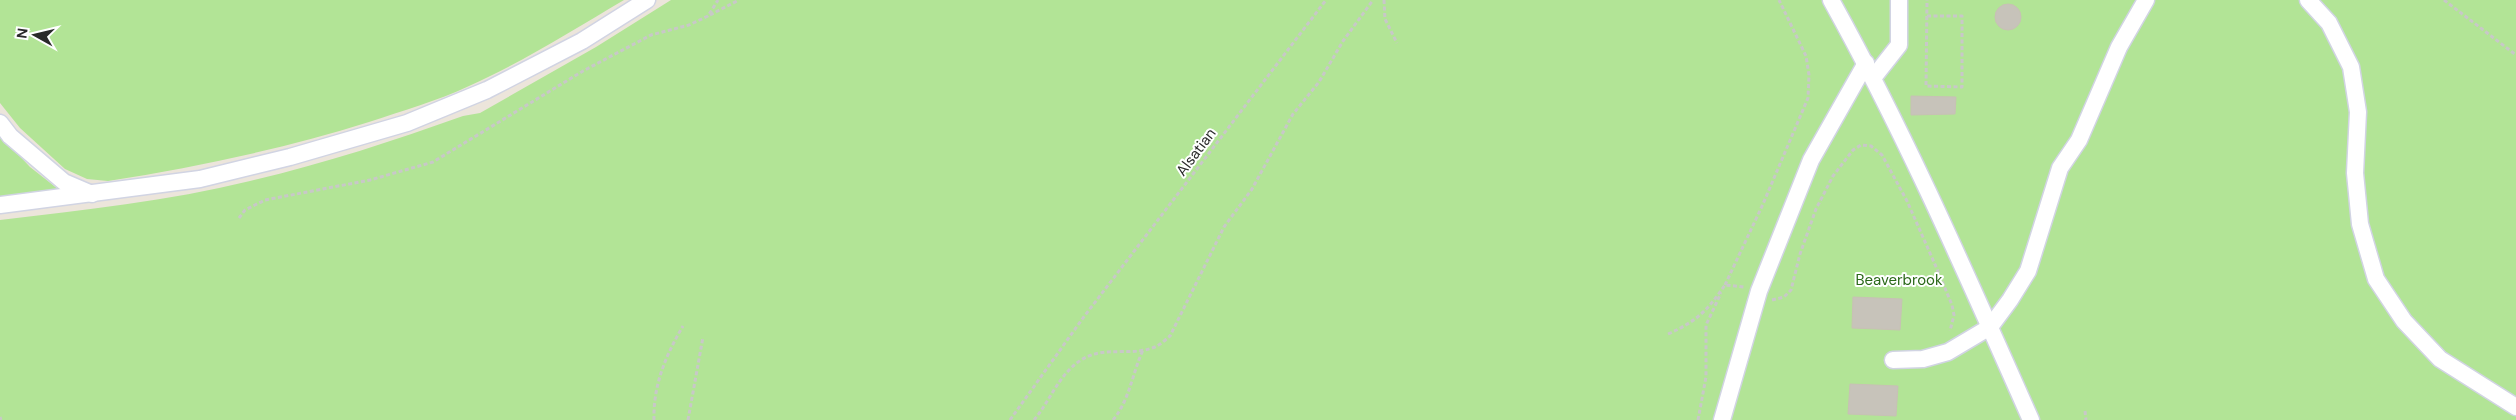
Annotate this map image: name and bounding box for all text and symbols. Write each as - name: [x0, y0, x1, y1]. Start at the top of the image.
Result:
- north arrow: [10, 10, 60, 60]
- text: N: [13, 27, 32, 40]
- street label: Alsatian: [1171, 124, 1221, 180]
- park label: Beaverbrook: [1855, 270, 1943, 290]

